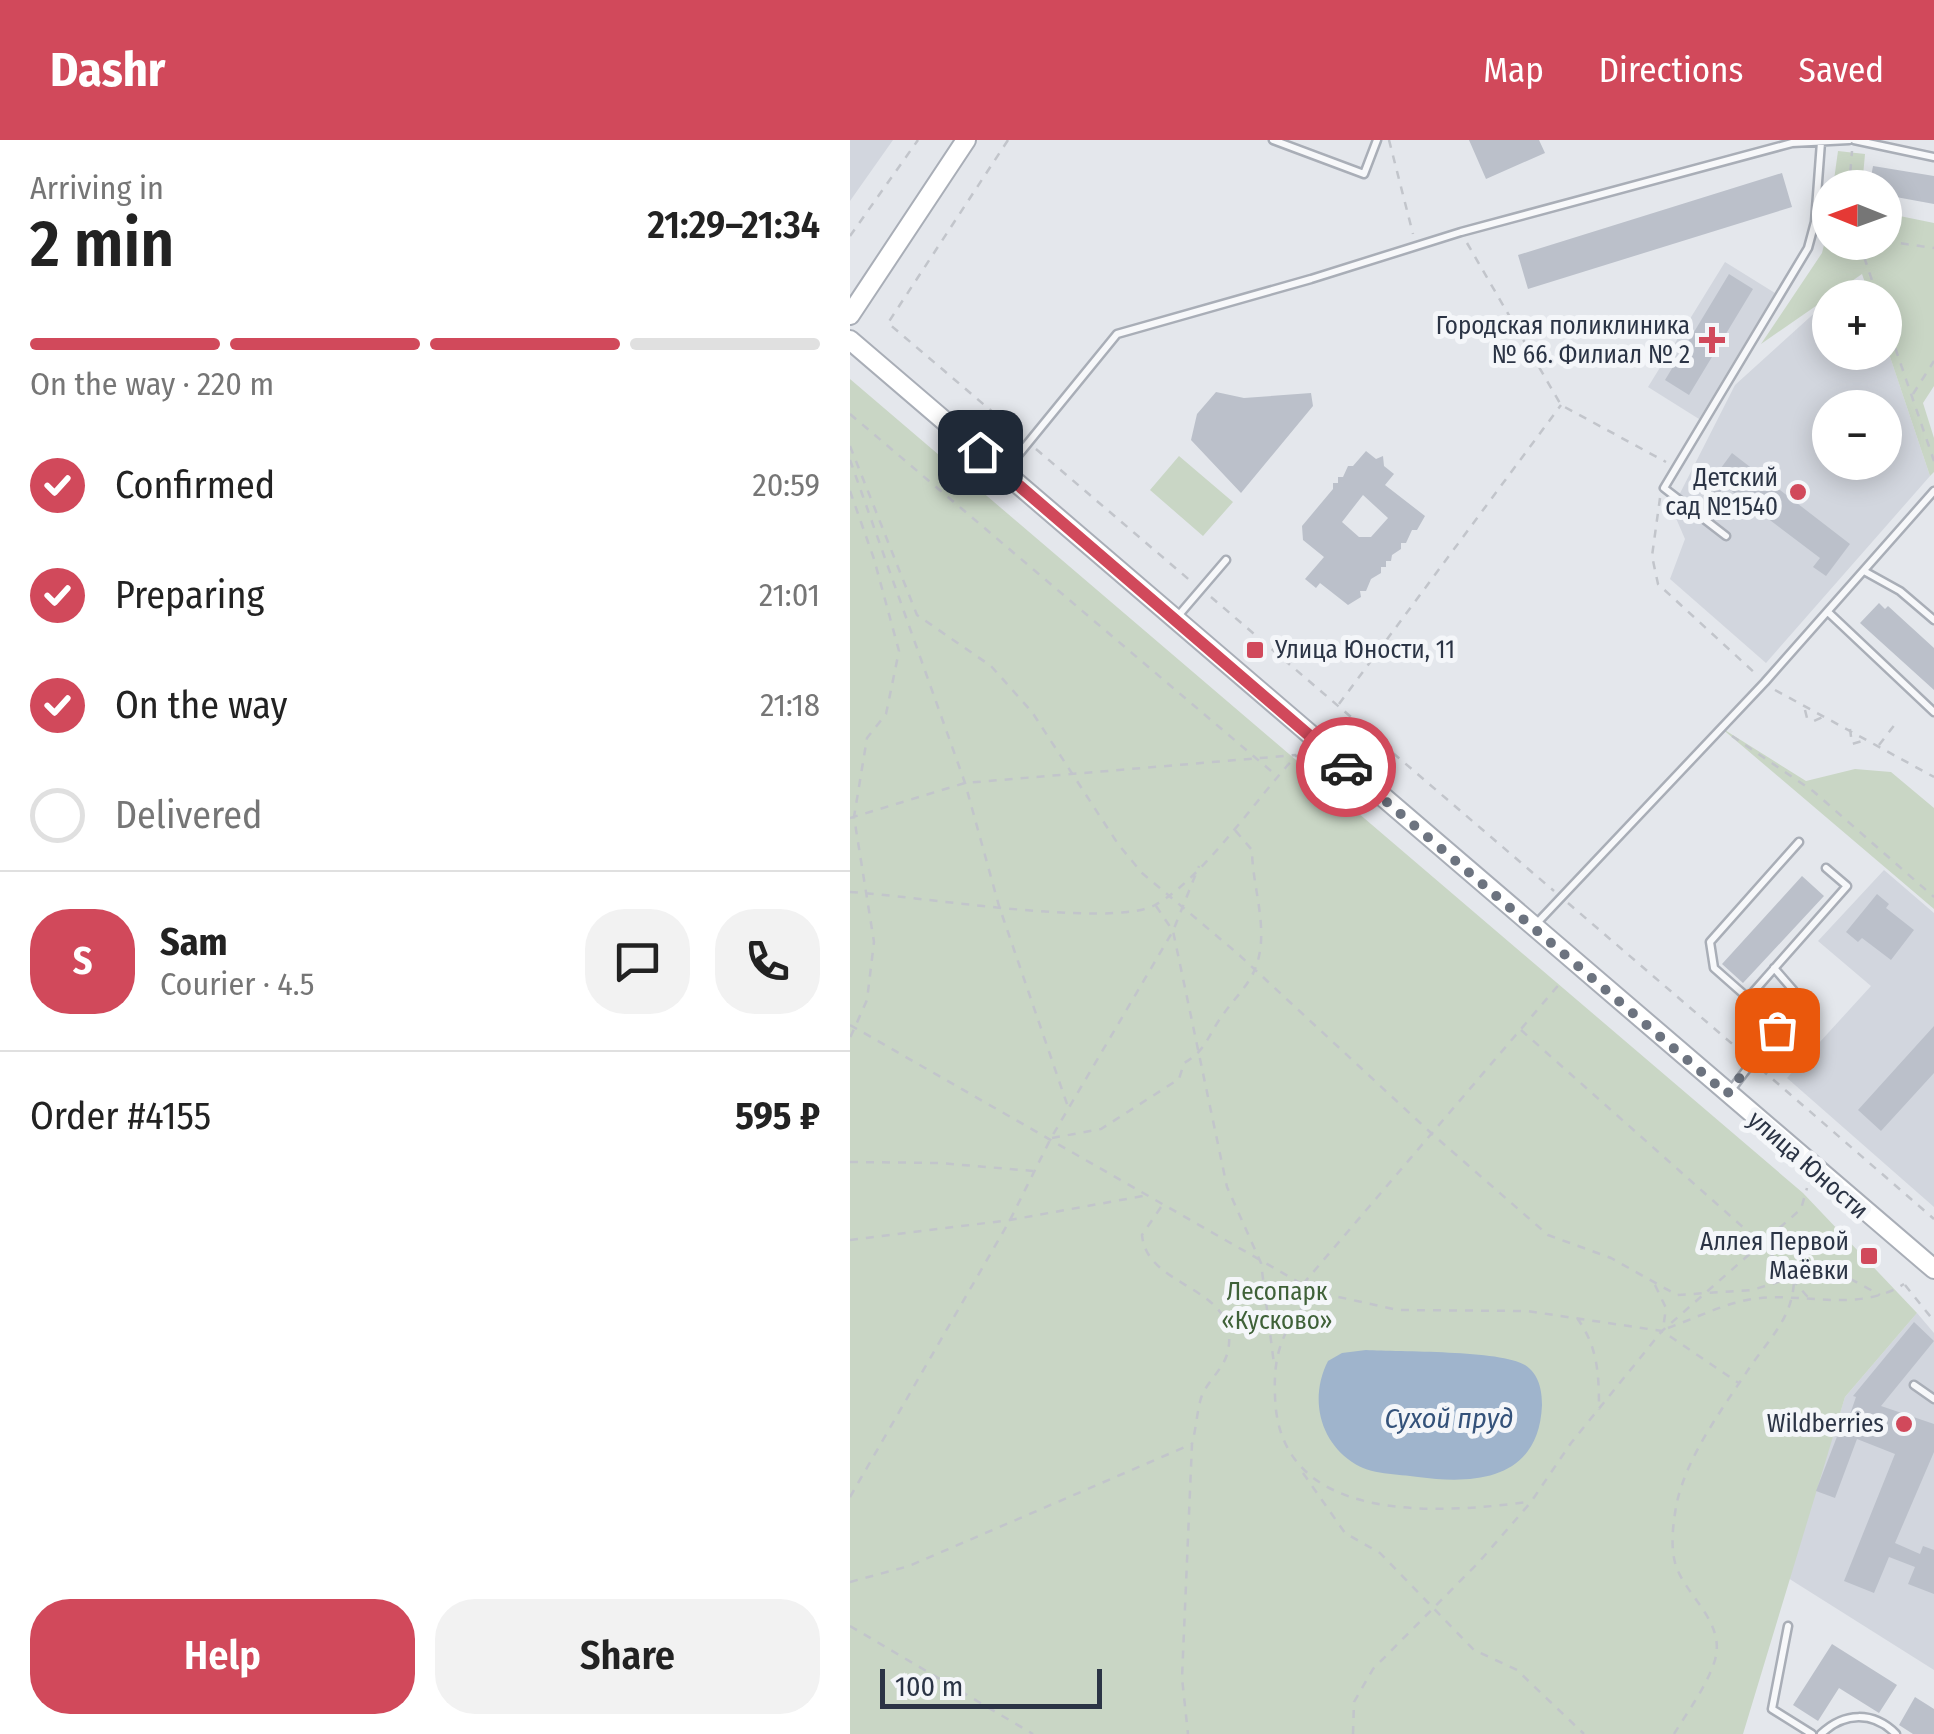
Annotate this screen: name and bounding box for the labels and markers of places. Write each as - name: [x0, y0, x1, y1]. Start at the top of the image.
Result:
- place label: Городская поликлиника № 66. Филиал № 2: [1436, 311, 1690, 370]
- marker: Городская поликлиника № 66. Филиал № 2: [1699, 327, 1725, 353]
- pin: [938, 410, 1023, 495]
- place label: Детский сад №1540: [1665, 463, 1778, 522]
- marker: Детский сад №1540: [1787, 481, 1809, 503]
- place label: Улица Юности, 11: [1274, 635, 1455, 665]
- marker: Улица Юности, 11: [1244, 639, 1266, 661]
- pin: [1735, 988, 1820, 1073]
- place label: Аллея Первой Маёвки: [1700, 1227, 1849, 1286]
- marker: Аллея Первой Маёвки: [1858, 1245, 1880, 1267]
- place label: Wildberries: [1767, 1409, 1884, 1439]
- marker: Wildberries: [1893, 1413, 1915, 1435]

